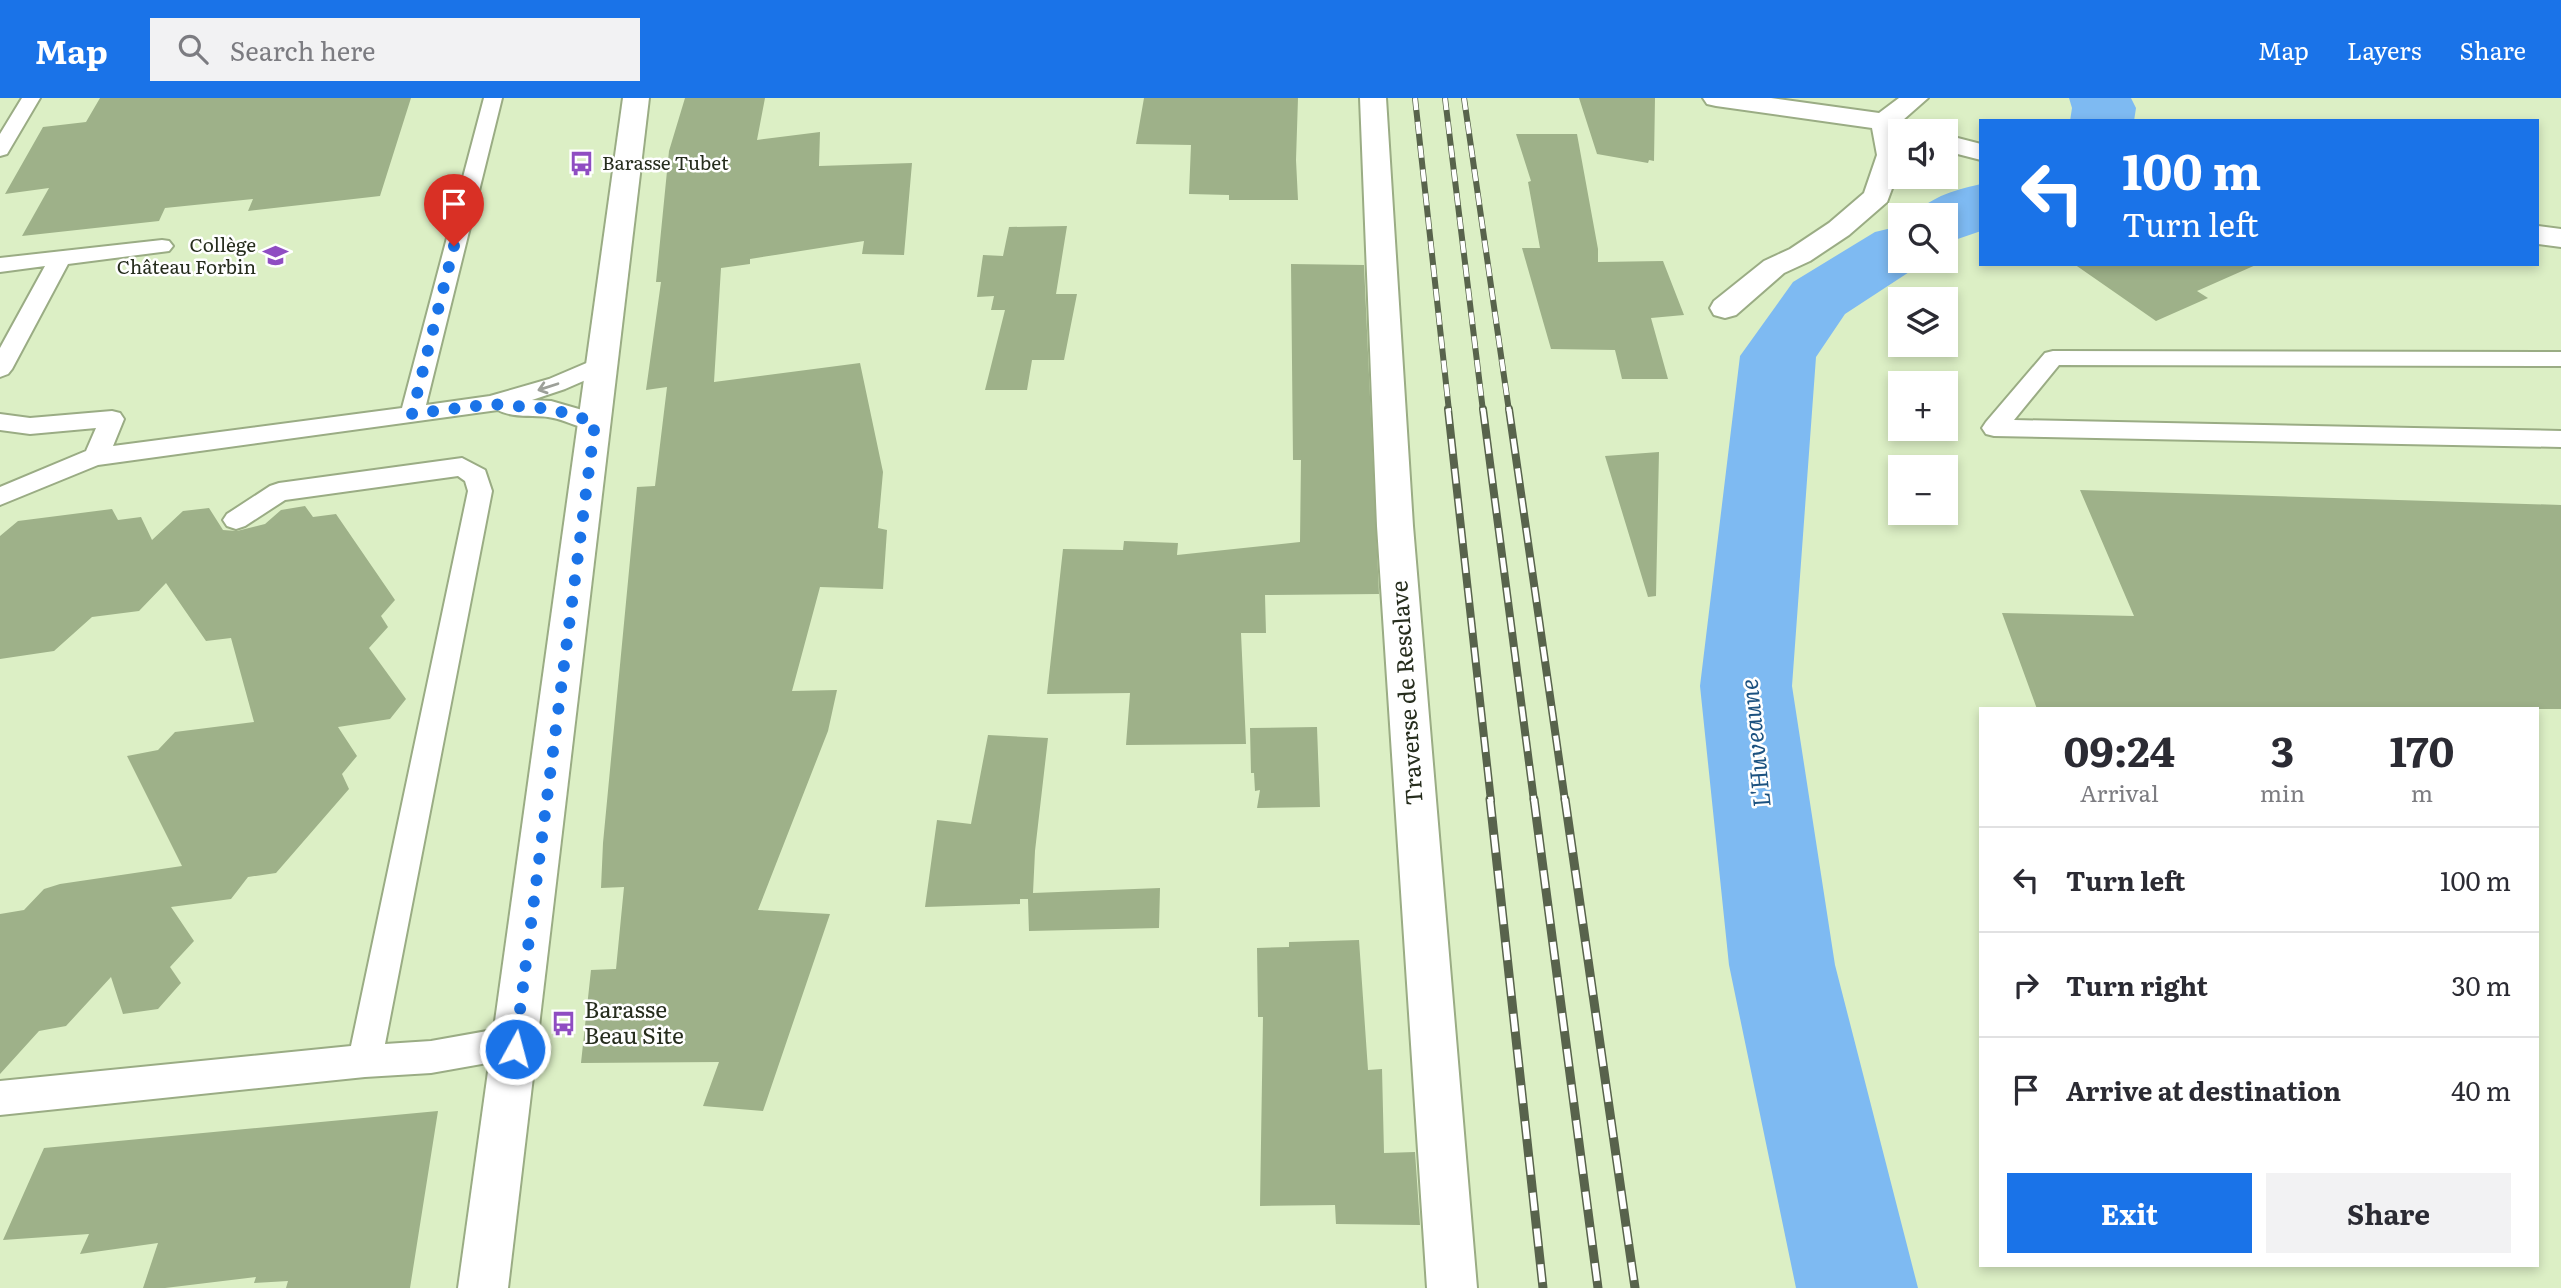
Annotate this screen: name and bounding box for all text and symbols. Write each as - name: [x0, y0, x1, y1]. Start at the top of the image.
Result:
- search box: [150, 18, 640, 81]
- text: Map: [35, 25, 108, 74]
- icon: search: [174, 30, 212, 68]
- text: Search here: [230, 30, 376, 69]
- text: Map: [2258, 32, 2309, 67]
- text: Layers: [2347, 32, 2421, 67]
- text: Share: [2459, 32, 2526, 67]
- map controls: [1888, 119, 1958, 525]
- button: sound: [1888, 119, 1958, 189]
- text: 100 m: [2122, 132, 2261, 205]
- icon: left: [2007, 147, 2098, 238]
- place label: Barasse Tubet: [602, 148, 729, 176]
- bus stop icon: Barasse Tubet: [568, 149, 596, 177]
- pin: [424, 174, 484, 246]
- icon: arrive: [435, 185, 473, 223]
- text: Turn left: [2122, 199, 2259, 247]
- button: search: [1888, 203, 1958, 273]
- place label: Collège Château Forbin: [117, 230, 256, 280]
- school or university icon: Collège Château Forbin: [262, 242, 290, 270]
- button: layers: [1888, 287, 1958, 357]
- button: +: [1888, 371, 1958, 441]
- one-way arrow: [537, 381, 559, 394]
- button: −: [1888, 455, 1958, 525]
- street label: Traverse de Resclave: [1380, 580, 1430, 807]
- water label: L'Huveaune: [1729, 677, 1778, 809]
- text: 09:24: [2064, 718, 2175, 780]
- text: 3: [2271, 718, 2294, 780]
- text: 170: [2390, 718, 2454, 780]
- text: Arrival: [2080, 775, 2159, 809]
- text: min: [2260, 775, 2305, 809]
- text: m: [2411, 775, 2433, 809]
- text: Turn left: [2066, 860, 2185, 899]
- text: 100 m: [2440, 860, 2511, 899]
- icon: left: [2007, 861, 2045, 899]
- text: Turn right: [2066, 965, 2208, 1004]
- text: 30 m: [2451, 965, 2511, 1004]
- icon: right: [2007, 966, 2045, 1004]
- place label: Barasse Beau Site: [584, 991, 684, 1051]
- bus stop icon: Barasse Beau Site: [550, 1009, 578, 1037]
- position arrow: [478, 1012, 552, 1086]
- text: Arrive at destination: [2066, 1070, 2341, 1109]
- text: 40 m: [2451, 1070, 2511, 1109]
- icon: arrive: [2007, 1071, 2045, 1109]
- button: Exit: [2007, 1173, 2252, 1253]
- button: Share: [2266, 1173, 2511, 1253]

